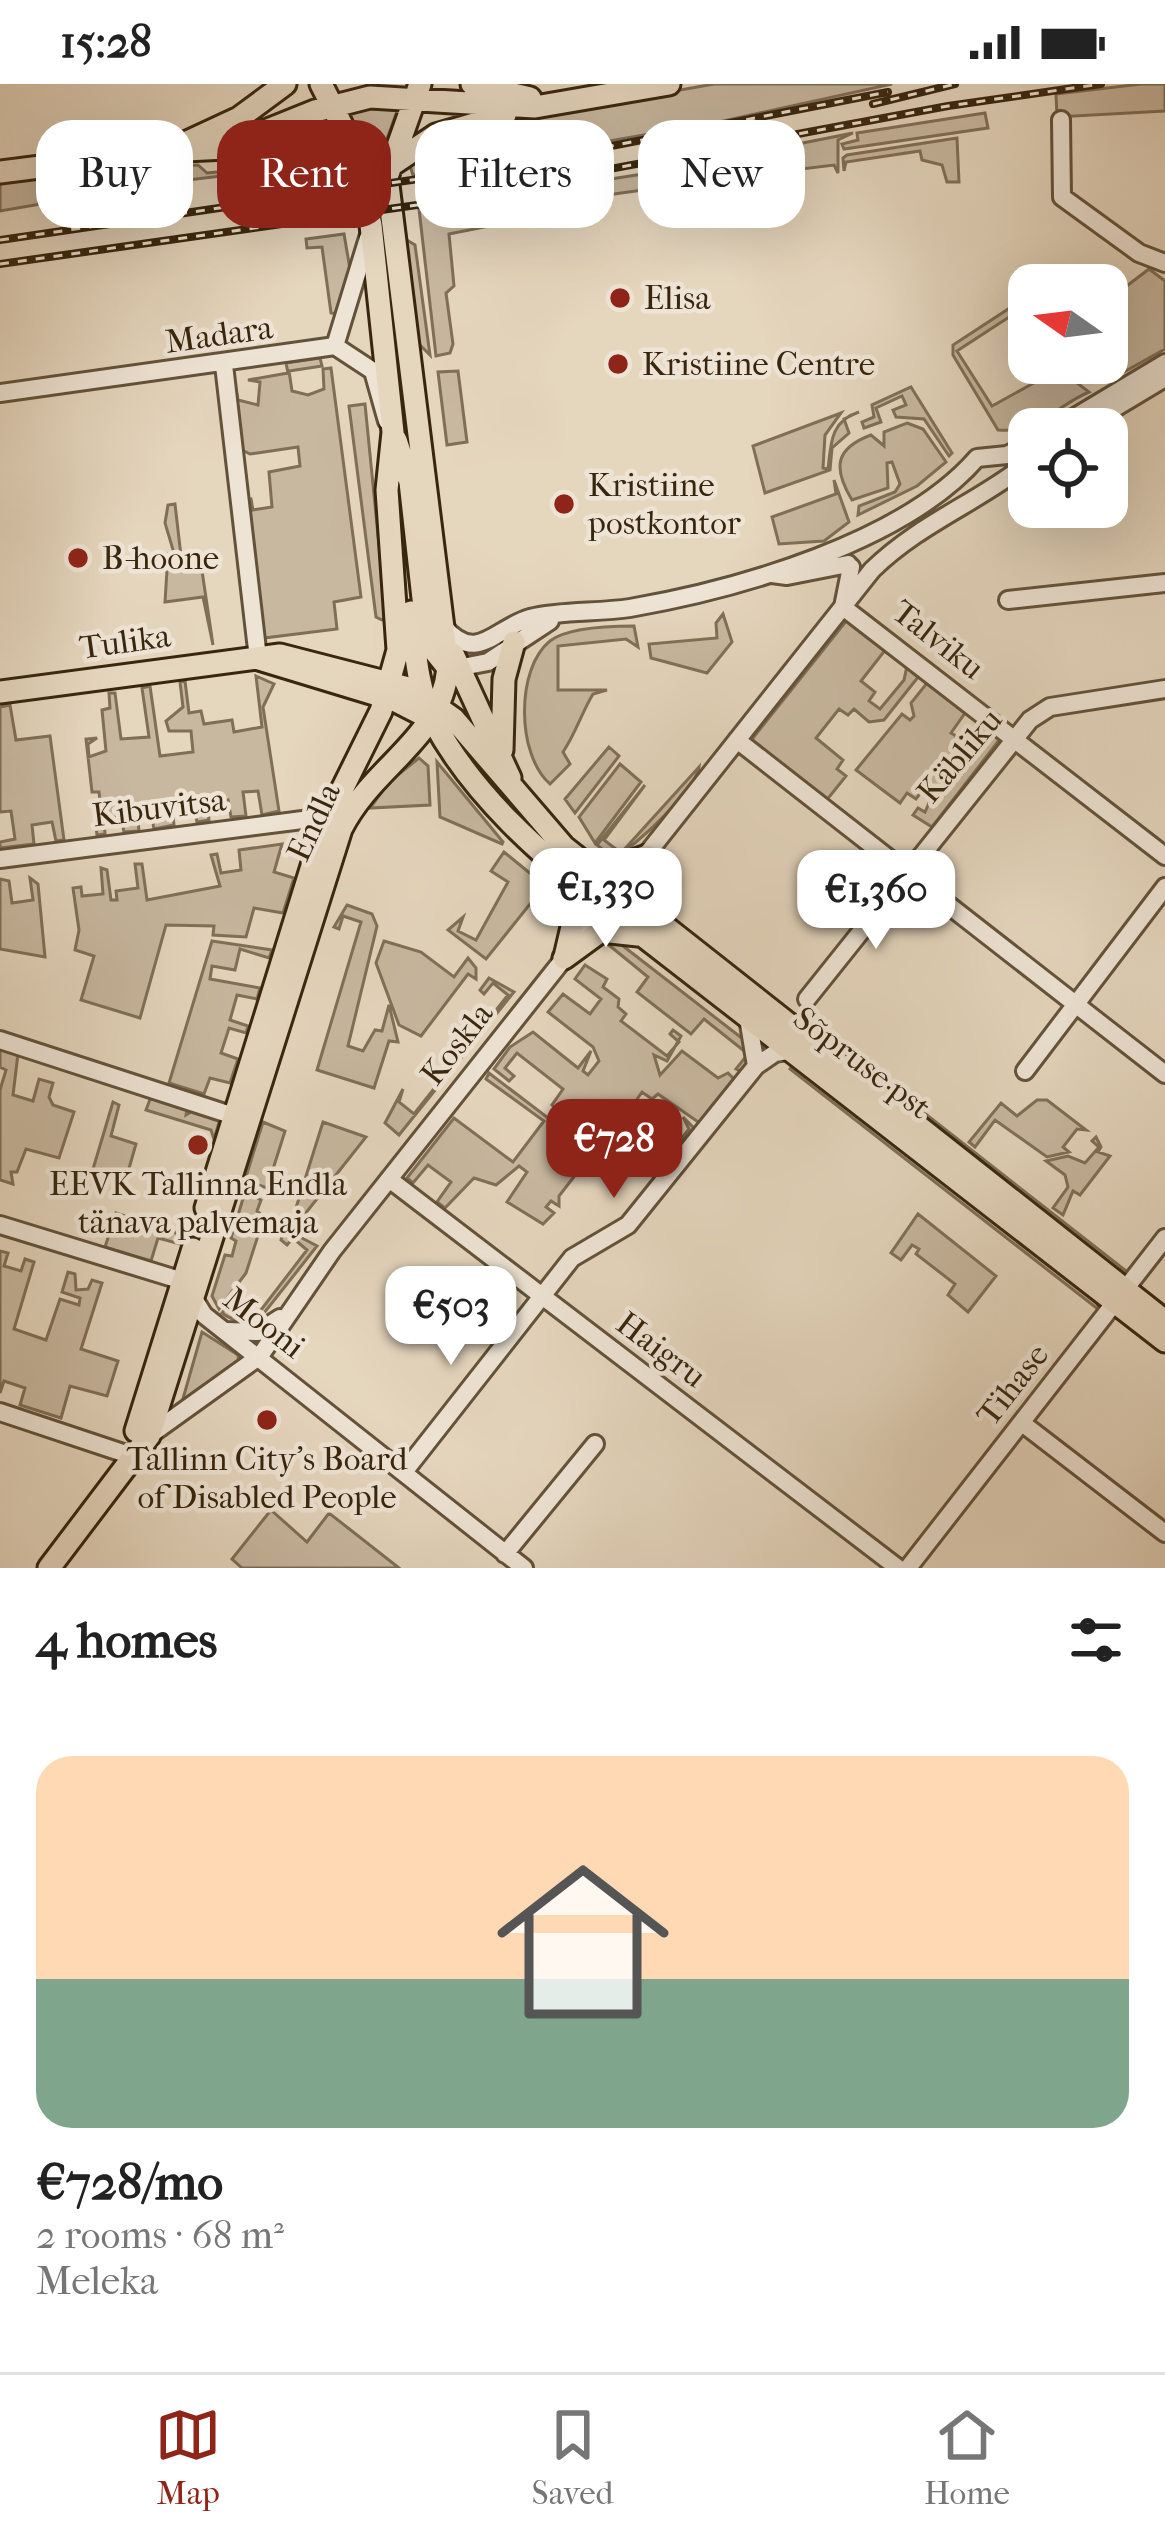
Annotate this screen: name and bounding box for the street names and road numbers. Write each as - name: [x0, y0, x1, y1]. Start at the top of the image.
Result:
- street label: Madara: [163, 308, 276, 362]
- street label: Talviku: [884, 592, 992, 688]
- street label: Tulika: [77, 616, 174, 668]
- street label: Käbliku: [909, 701, 1011, 811]
- street label: Endla: [279, 776, 349, 867]
- street label: Kibuvitsa: [90, 780, 229, 836]
- street label: Koskla: [413, 994, 502, 1093]
- street label: Sõpruse pst: [786, 999, 939, 1127]
- street label: Mooni: [216, 1279, 312, 1367]
- street label: Haigru: [609, 1304, 714, 1396]
- street label: Tihase: [969, 1336, 1057, 1434]

